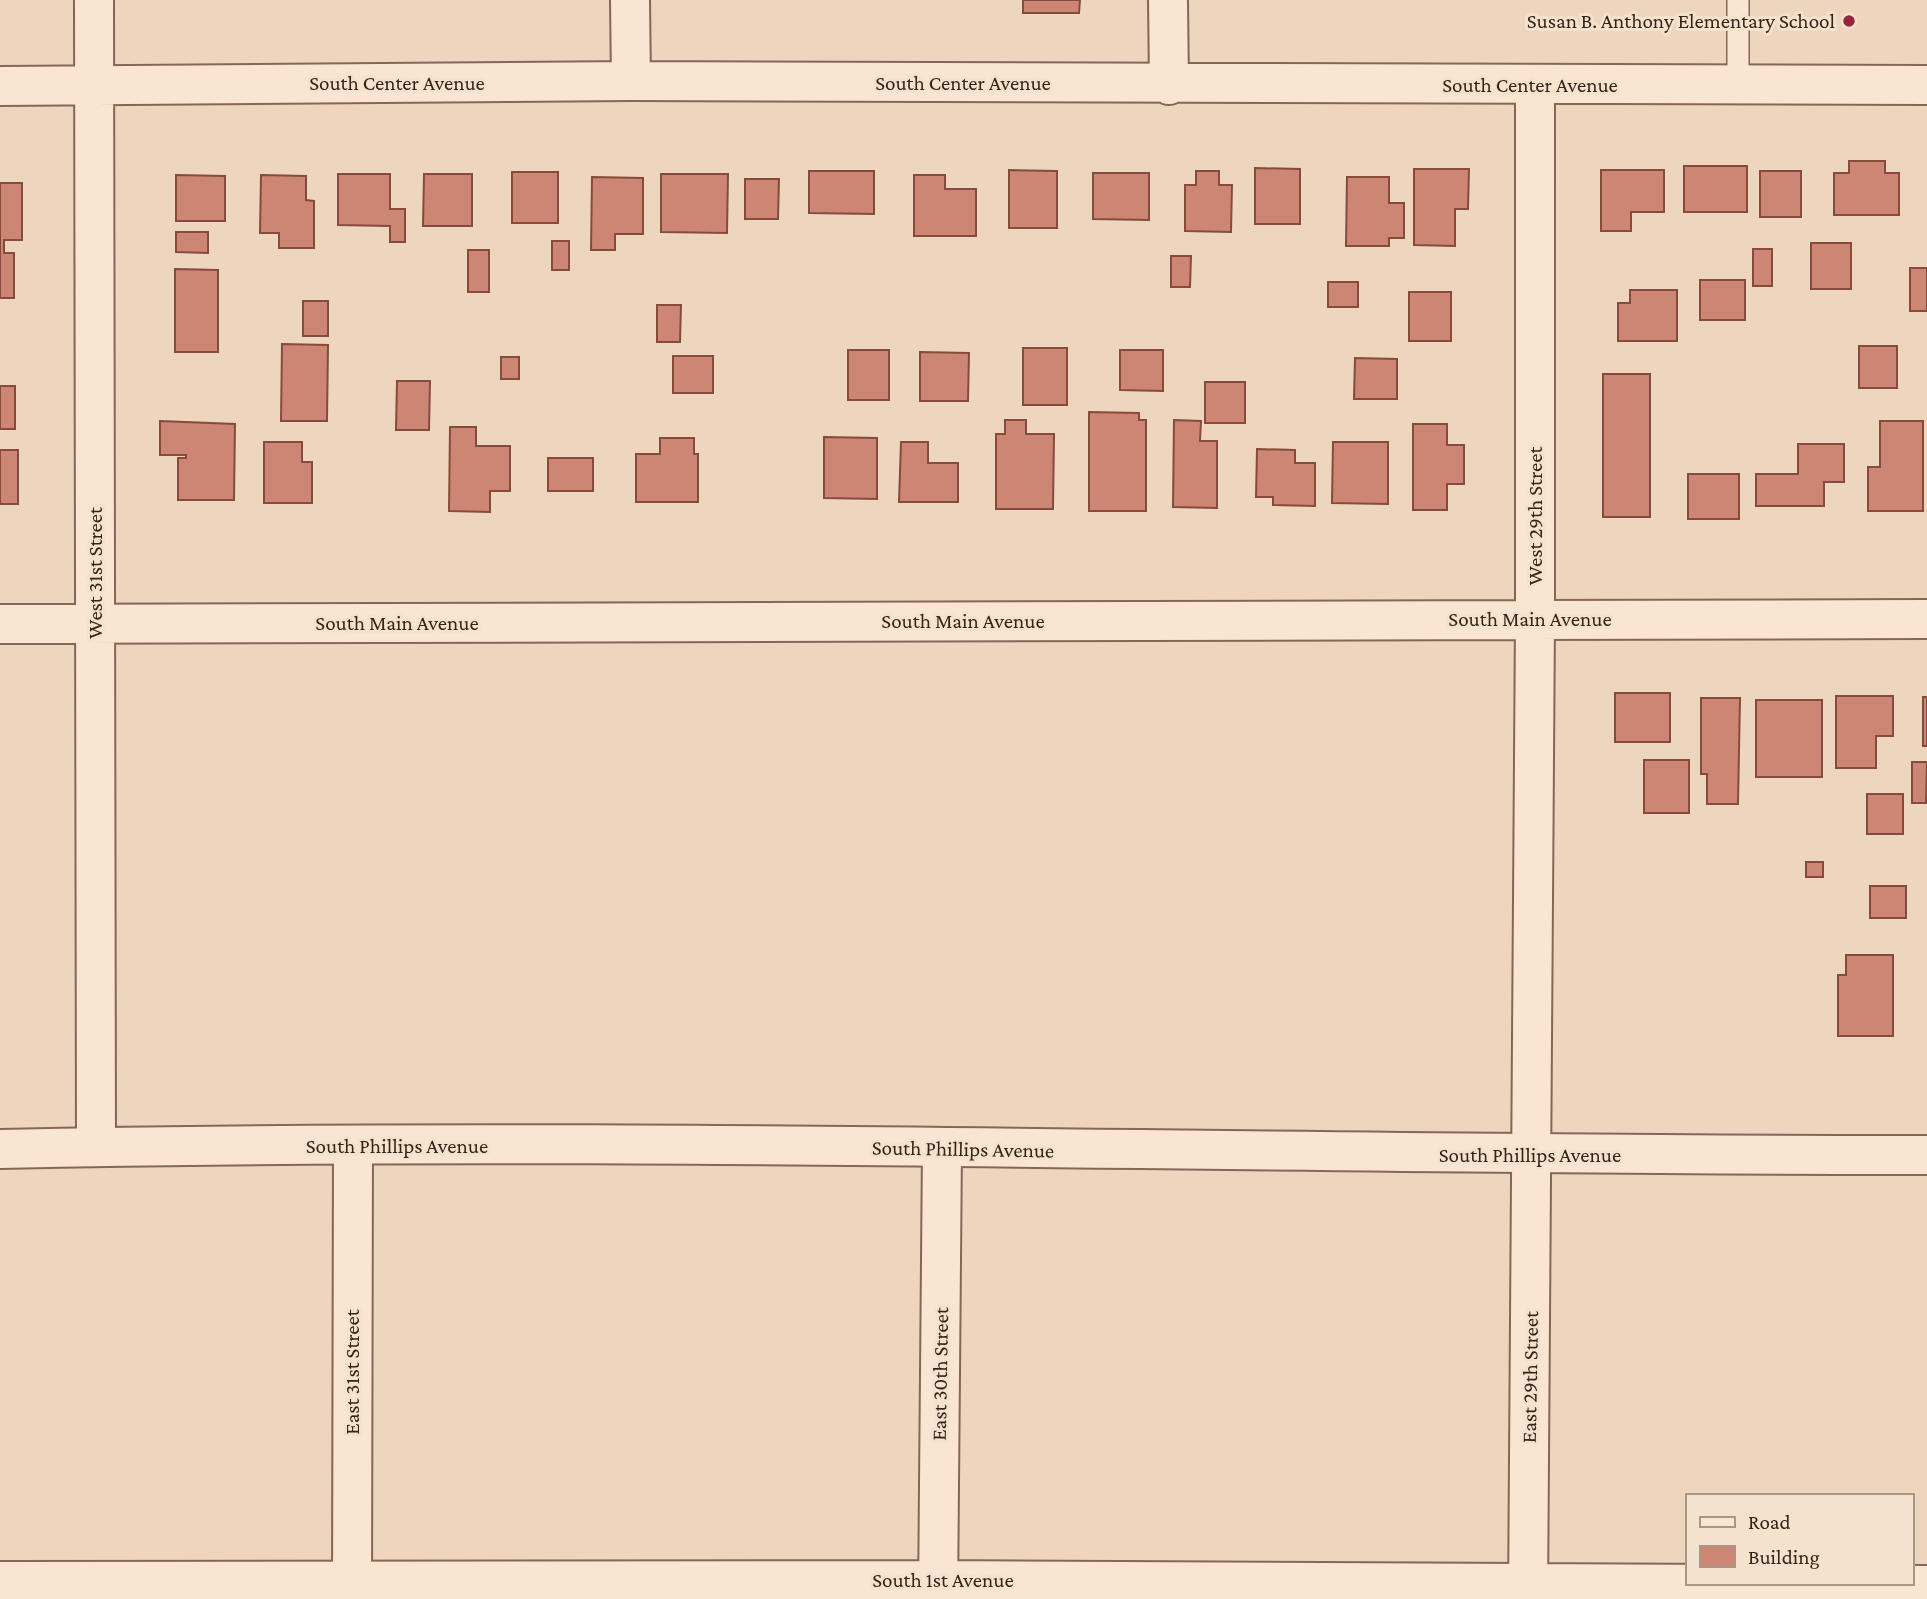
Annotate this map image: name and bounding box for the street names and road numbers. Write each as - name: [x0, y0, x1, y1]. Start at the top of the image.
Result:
- street label: South Center Avenue: [309, 71, 485, 95]
- street label: South Center Avenue: [875, 71, 1051, 95]
- street label: South Center Avenue: [1442, 73, 1618, 97]
- street label: West 29th Street: [1523, 446, 1547, 585]
- street label: West 31st Street: [83, 506, 107, 639]
- street label: South Main Avenue: [1448, 607, 1612, 631]
- street label: South Main Avenue: [881, 609, 1045, 633]
- street label: South Main Avenue: [315, 611, 479, 635]
- street label: South Phillips Avenue: [306, 1134, 488, 1158]
- street label: South Phillips Avenue: [872, 1135, 1054, 1163]
- street label: South Phillips Avenue: [1439, 1143, 1621, 1167]
- street label: East 30th Street: [927, 1306, 953, 1441]
- street label: East 31st Street: [340, 1308, 364, 1435]
- street label: East 29th Street: [1517, 1310, 1543, 1443]
- street label: South 1st Avenue: [872, 1568, 1014, 1592]

